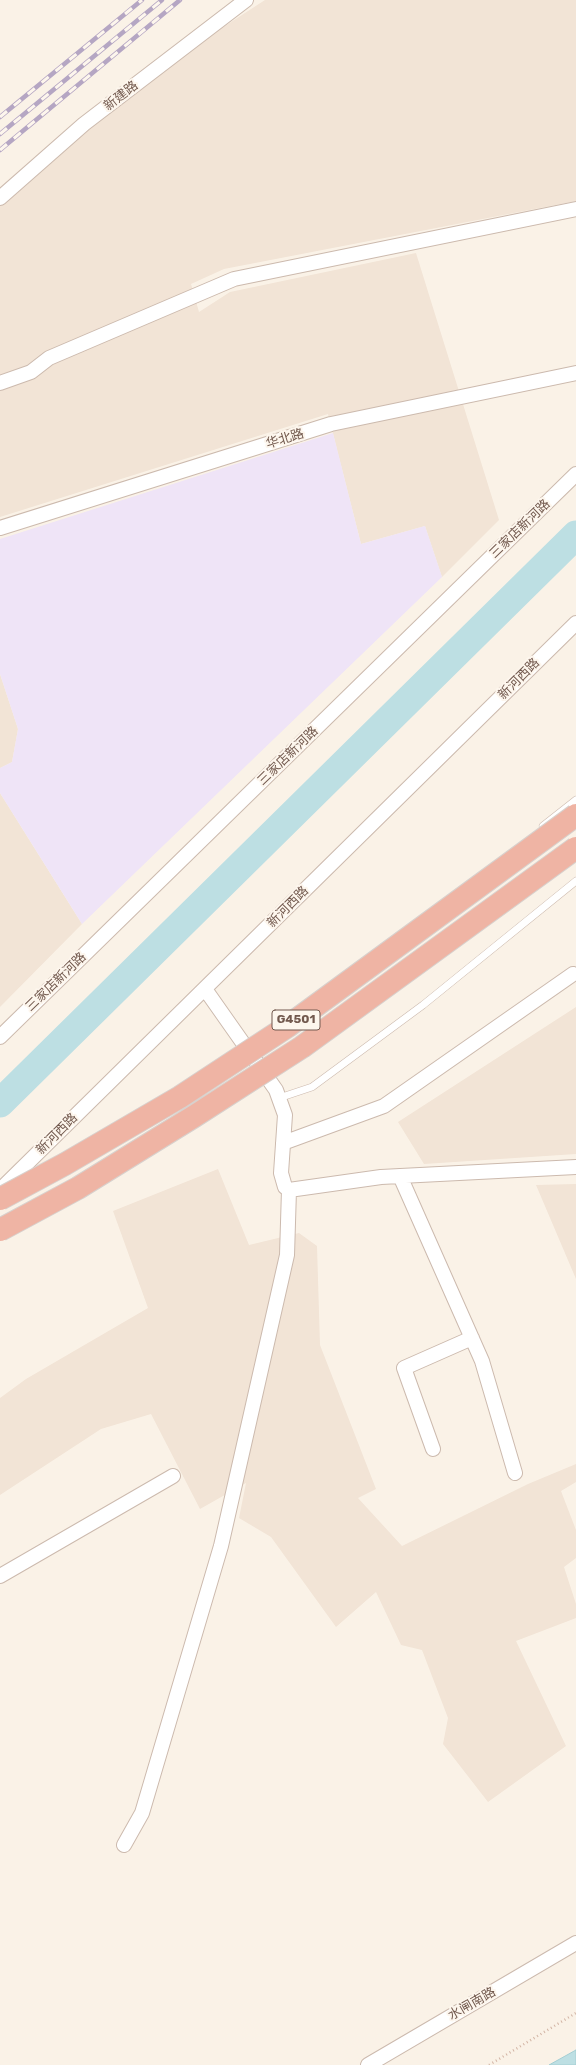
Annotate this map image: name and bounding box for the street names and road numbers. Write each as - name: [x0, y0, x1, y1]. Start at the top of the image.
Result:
- street label: 新建路: [101, 78, 141, 114]
- street label: 华北路: [264, 426, 306, 452]
- street label: 三家店新河路: [487, 496, 553, 562]
- street label: 新河西路: [495, 655, 543, 703]
- street label: 三家店新河路: [255, 723, 321, 789]
- street label: 新河西路: [264, 883, 312, 931]
- street label: 三家店新河路: [23, 949, 89, 1015]
- road number: G4501: [272, 1010, 320, 1030]
- street label: 新河西路: [33, 1110, 81, 1158]
- street label: 水闸南路: [446, 1984, 498, 2024]

